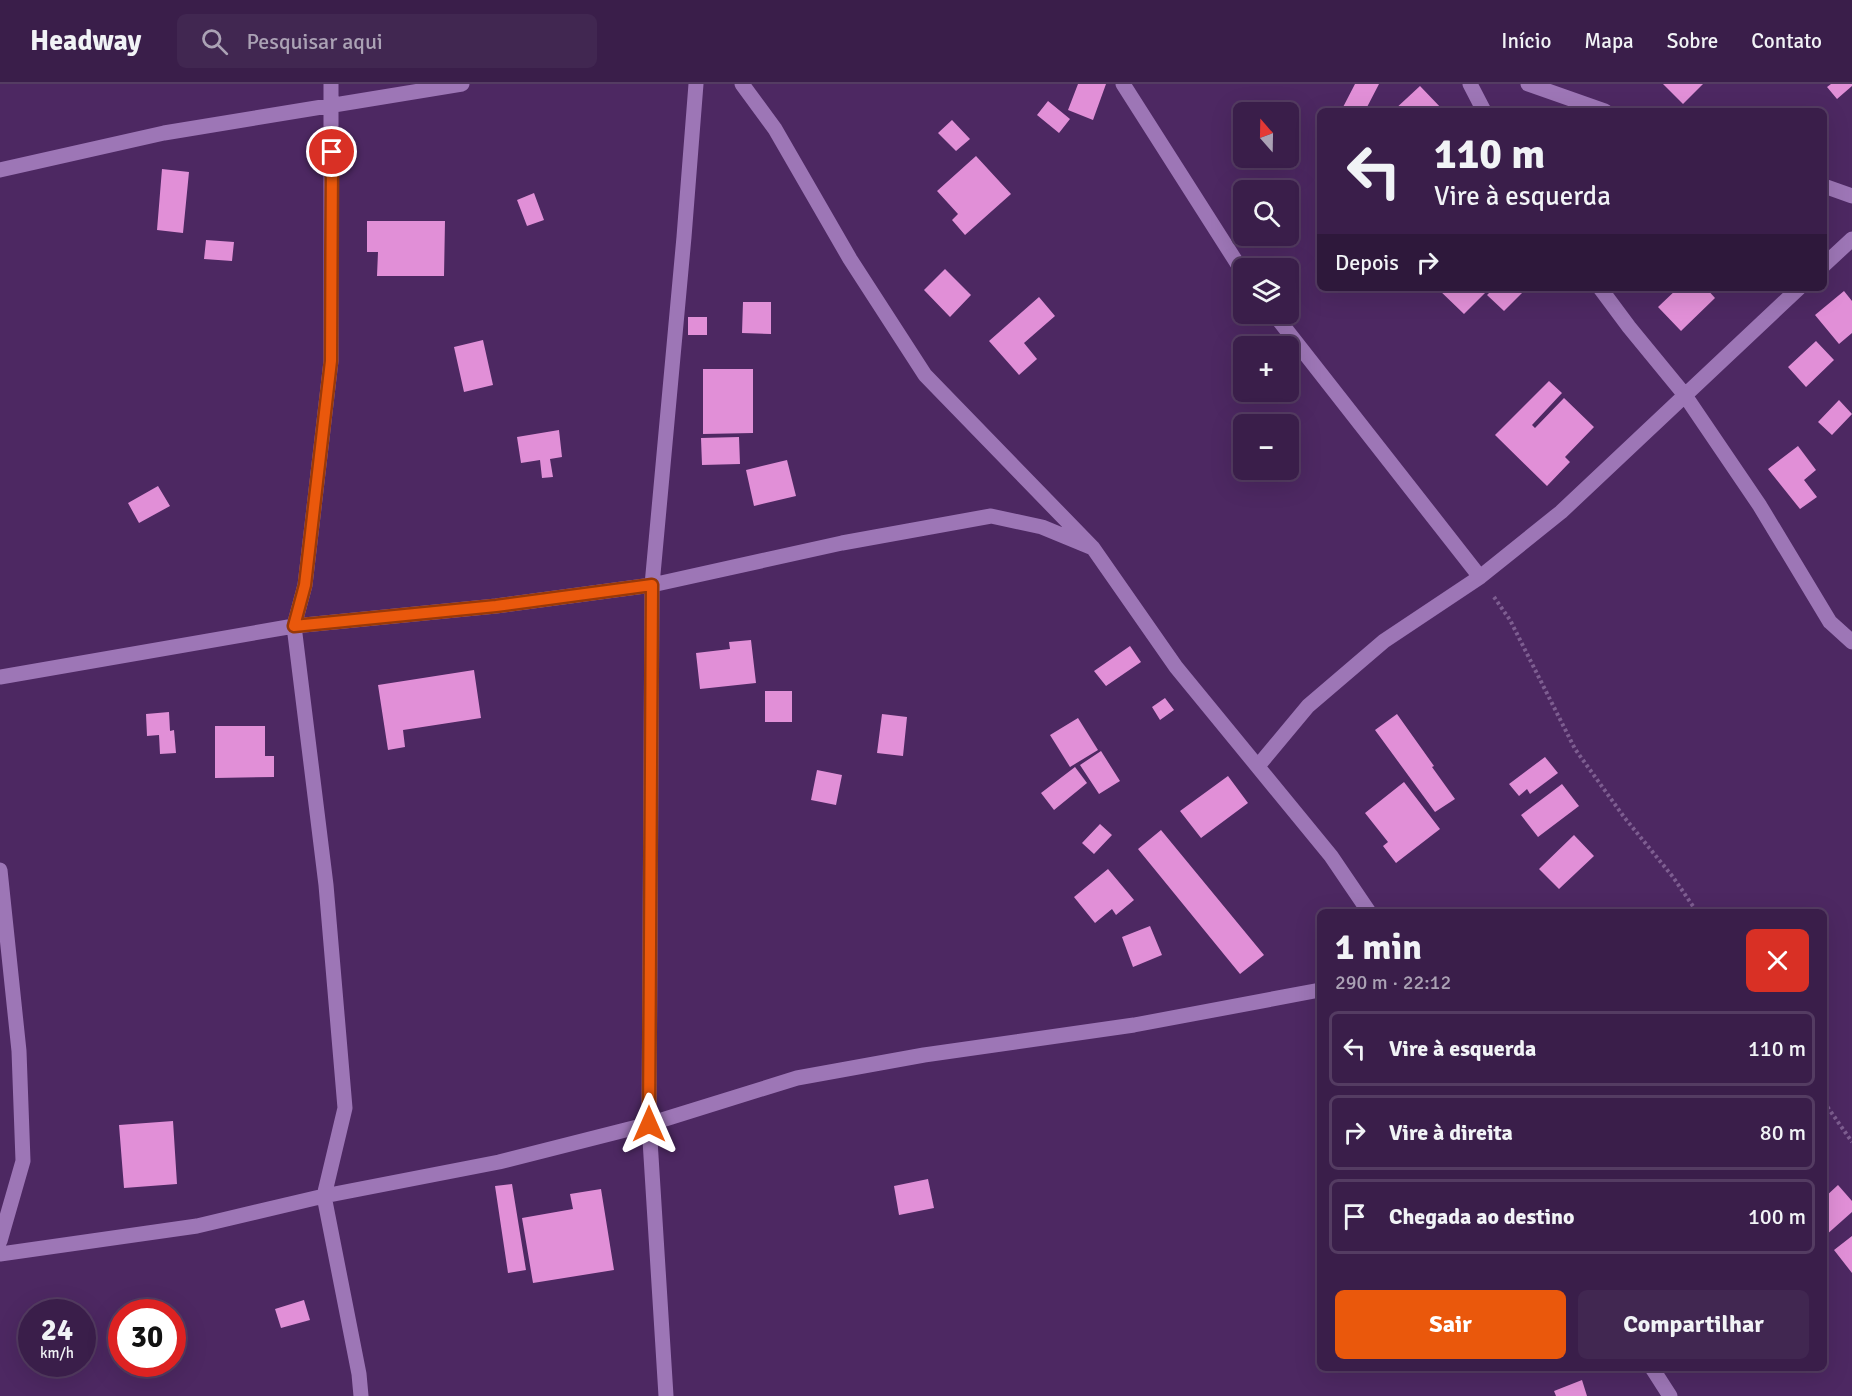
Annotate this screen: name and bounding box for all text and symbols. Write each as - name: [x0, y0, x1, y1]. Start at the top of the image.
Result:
- search box: [177, 14, 597, 68]
- text: Headway: [30, 24, 141, 58]
- icon: search: [198, 25, 231, 58]
- text: Pesquisar aqui: [246, 28, 383, 55]
- text: Início: [1501, 28, 1551, 54]
- text: Mapa: [1584, 28, 1634, 54]
- text: Sobre: [1667, 28, 1718, 54]
- text: Contato: [1751, 28, 1822, 54]
- north arrow: [1233, 102, 1299, 168]
- map controls: [1233, 102, 1299, 480]
- pin: [306, 126, 357, 177]
- text: 110 m: [1434, 129, 1545, 180]
- icon: left: [1335, 132, 1413, 210]
- icon: arrive: [315, 135, 348, 168]
- button: search: [1233, 180, 1299, 246]
- text: Vire à esquerda: [1434, 180, 1611, 213]
- icon: right: [1411, 246, 1444, 279]
- text: Depois: [1335, 249, 1399, 276]
- button: layers: [1233, 258, 1299, 324]
- button: +: [1233, 336, 1299, 402]
- button: −: [1233, 414, 1299, 480]
- text: 1 min: [1335, 925, 1422, 970]
- button: close: [1746, 929, 1809, 992]
- text: 290 m · 22:12: [1335, 970, 1451, 995]
- icon: left: [1338, 1032, 1371, 1065]
- text: Vire à esquerda: [1389, 1035, 1536, 1062]
- text: 110 m: [1748, 1035, 1806, 1062]
- position arrow: [617, 1092, 681, 1156]
- icon: right: [1338, 1116, 1371, 1149]
- text: Vire à direita: [1389, 1119, 1513, 1146]
- text: 80 m: [1760, 1119, 1806, 1146]
- icon: arrive: [1338, 1200, 1371, 1233]
- text: Chegada ao destino: [1389, 1203, 1575, 1230]
- text: 100 m: [1748, 1203, 1806, 1230]
- button: Sair: [1335, 1290, 1566, 1359]
- button: Compartilhar: [1578, 1290, 1809, 1359]
- speed limit sign: 30: [108, 1299, 186, 1377]
- text: 24: [41, 1312, 73, 1349]
- text: km/h: [40, 1344, 74, 1362]

